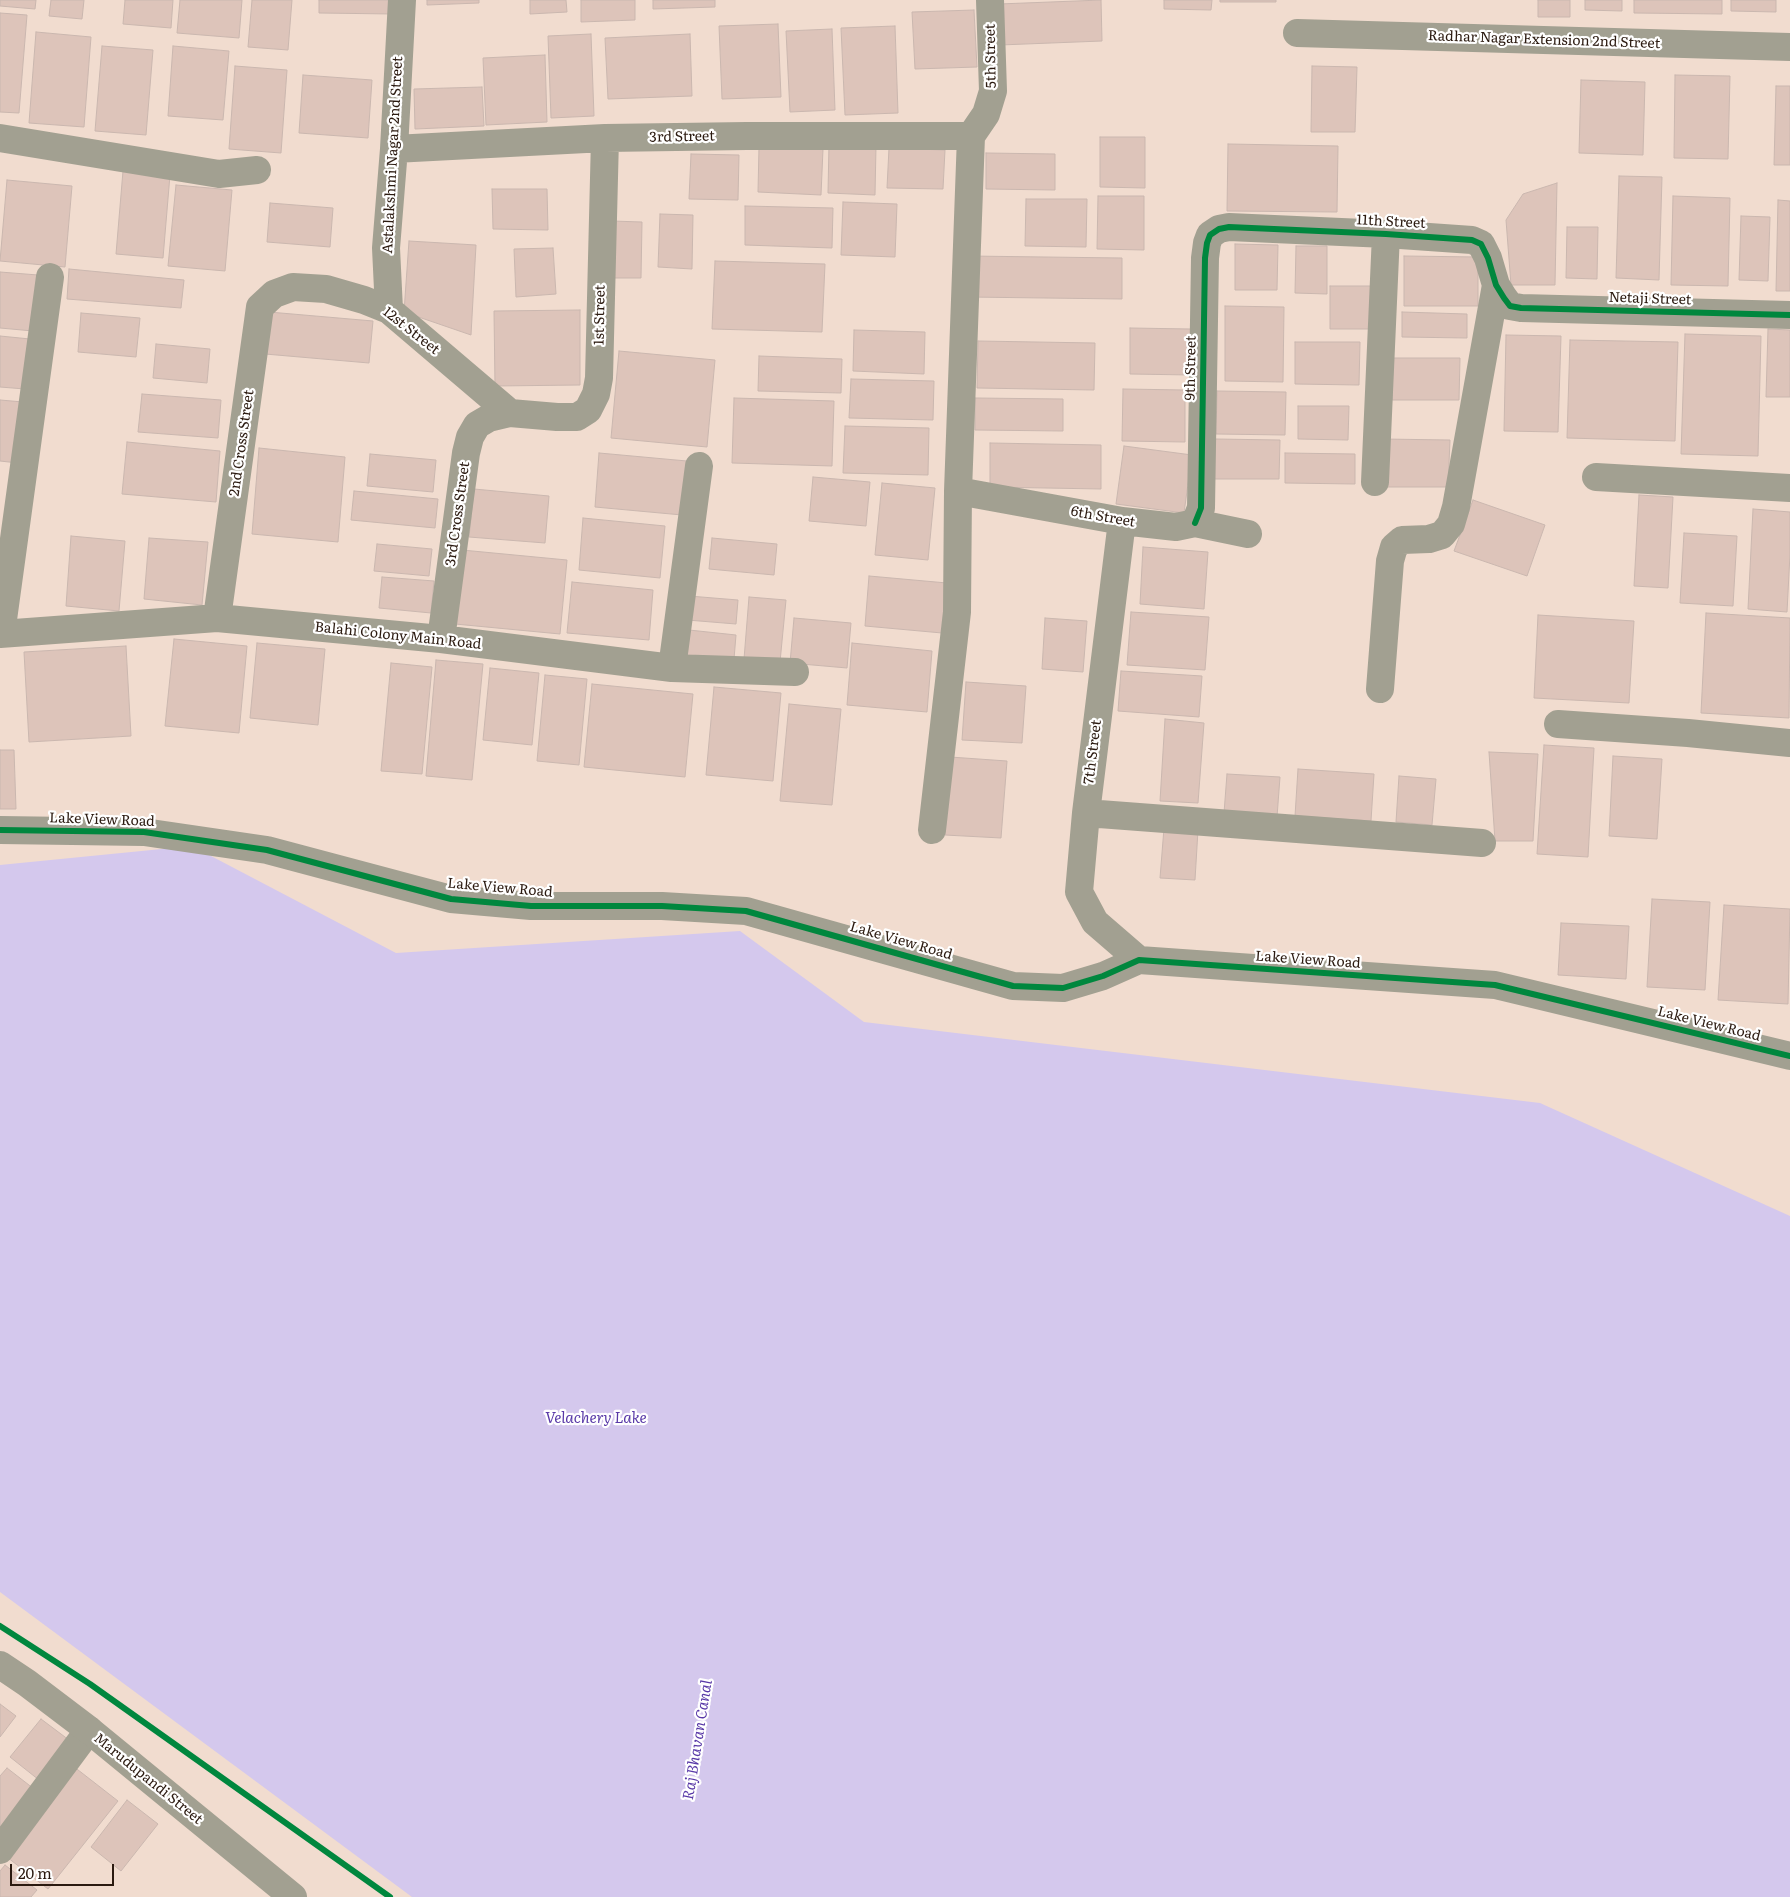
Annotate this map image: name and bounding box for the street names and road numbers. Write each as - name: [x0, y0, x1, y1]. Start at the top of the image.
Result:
- street label: 5th Street: [982, 23, 1000, 89]
- street label: Radhar Nagar Extension 2nd Street: [1428, 28, 1660, 52]
- street label: Astalakshmi Nagar 2nd Street: [379, 56, 407, 254]
- street label: 3rd Street: [649, 128, 715, 146]
- street label: 11th Street: [1356, 212, 1426, 232]
- street label: 1st Street: [591, 285, 609, 345]
- street label: Netaji Street: [1608, 289, 1692, 309]
- street label: 12st Street: [379, 304, 443, 358]
- street label: 9th Street: [1182, 335, 1200, 401]
- street label: 2nd Cross Street: [226, 389, 258, 497]
- street label: 3rd Cross Street: [442, 461, 474, 567]
- street label: 6th Street: [1069, 503, 1137, 531]
- street label: Balahi Colony Main Road: [314, 619, 482, 653]
- street label: 7th Street: [1081, 719, 1105, 785]
- street label: Lake View Road: [49, 810, 155, 830]
- street label: Lake View Road: [447, 875, 553, 901]
- street label: Lake View Road: [848, 918, 954, 964]
- street label: Lake View Road: [1255, 948, 1361, 972]
- street label: Lake View Road: [1656, 1003, 1762, 1045]
- street label: Marudupandi Street: [90, 1730, 206, 1828]

